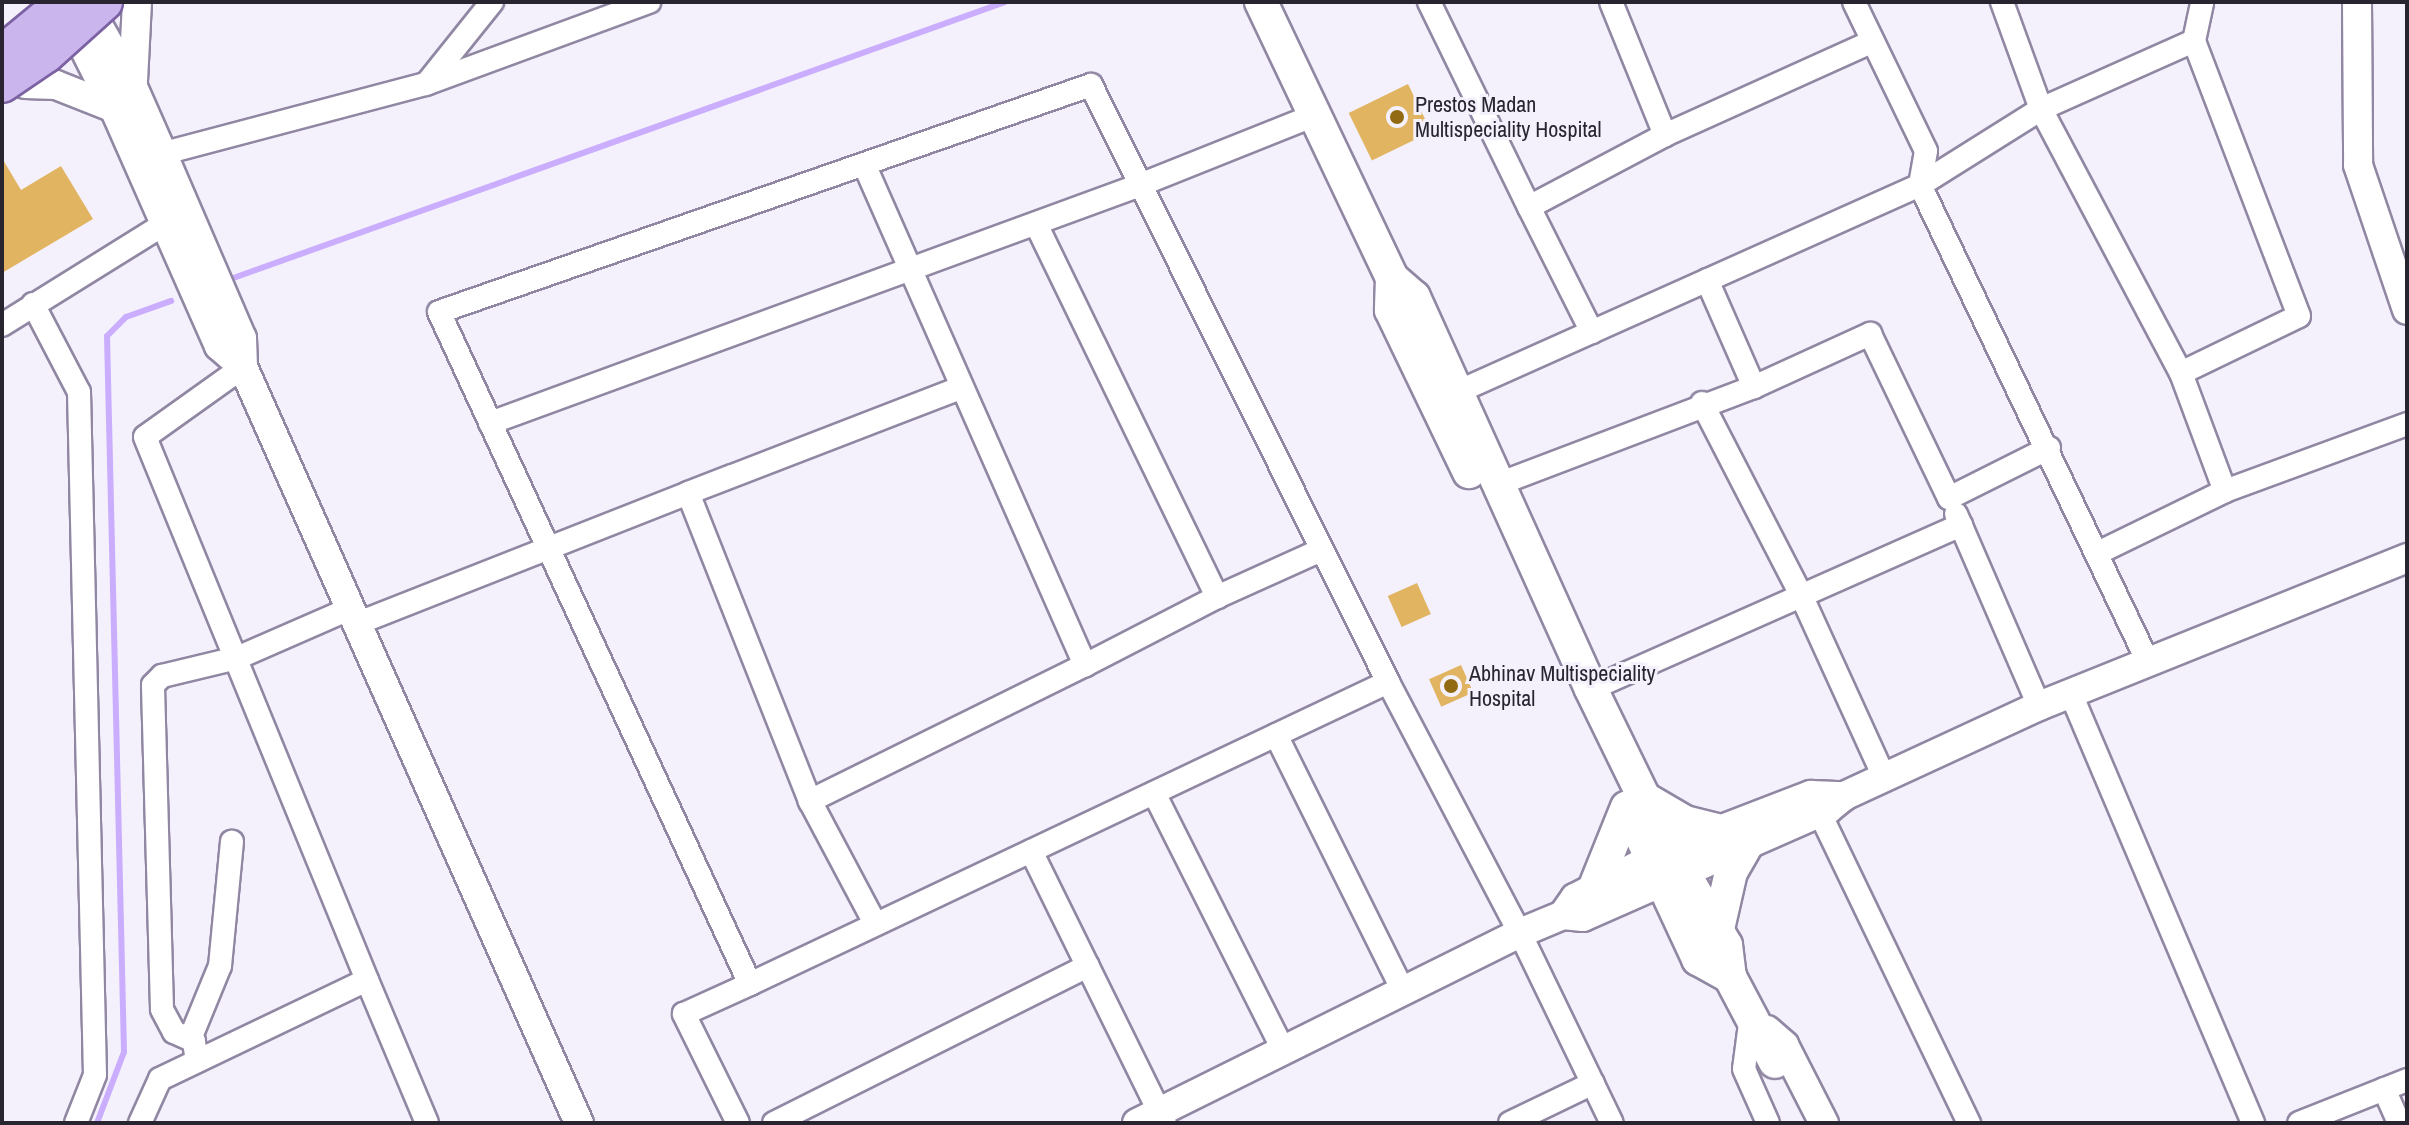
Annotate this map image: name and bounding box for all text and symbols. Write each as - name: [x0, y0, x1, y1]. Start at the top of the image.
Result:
- place label: Prestos Madan Multispeciality Hospital: [1415, 91, 1601, 142]
- marker: Prestos Madan Multispeciality Hospital: [1386, 106, 1408, 128]
- place label: Abhinav Multispeciality Hospital: [1469, 660, 1656, 712]
- marker: Abhinav Multispeciality Hospital: [1440, 675, 1462, 697]

